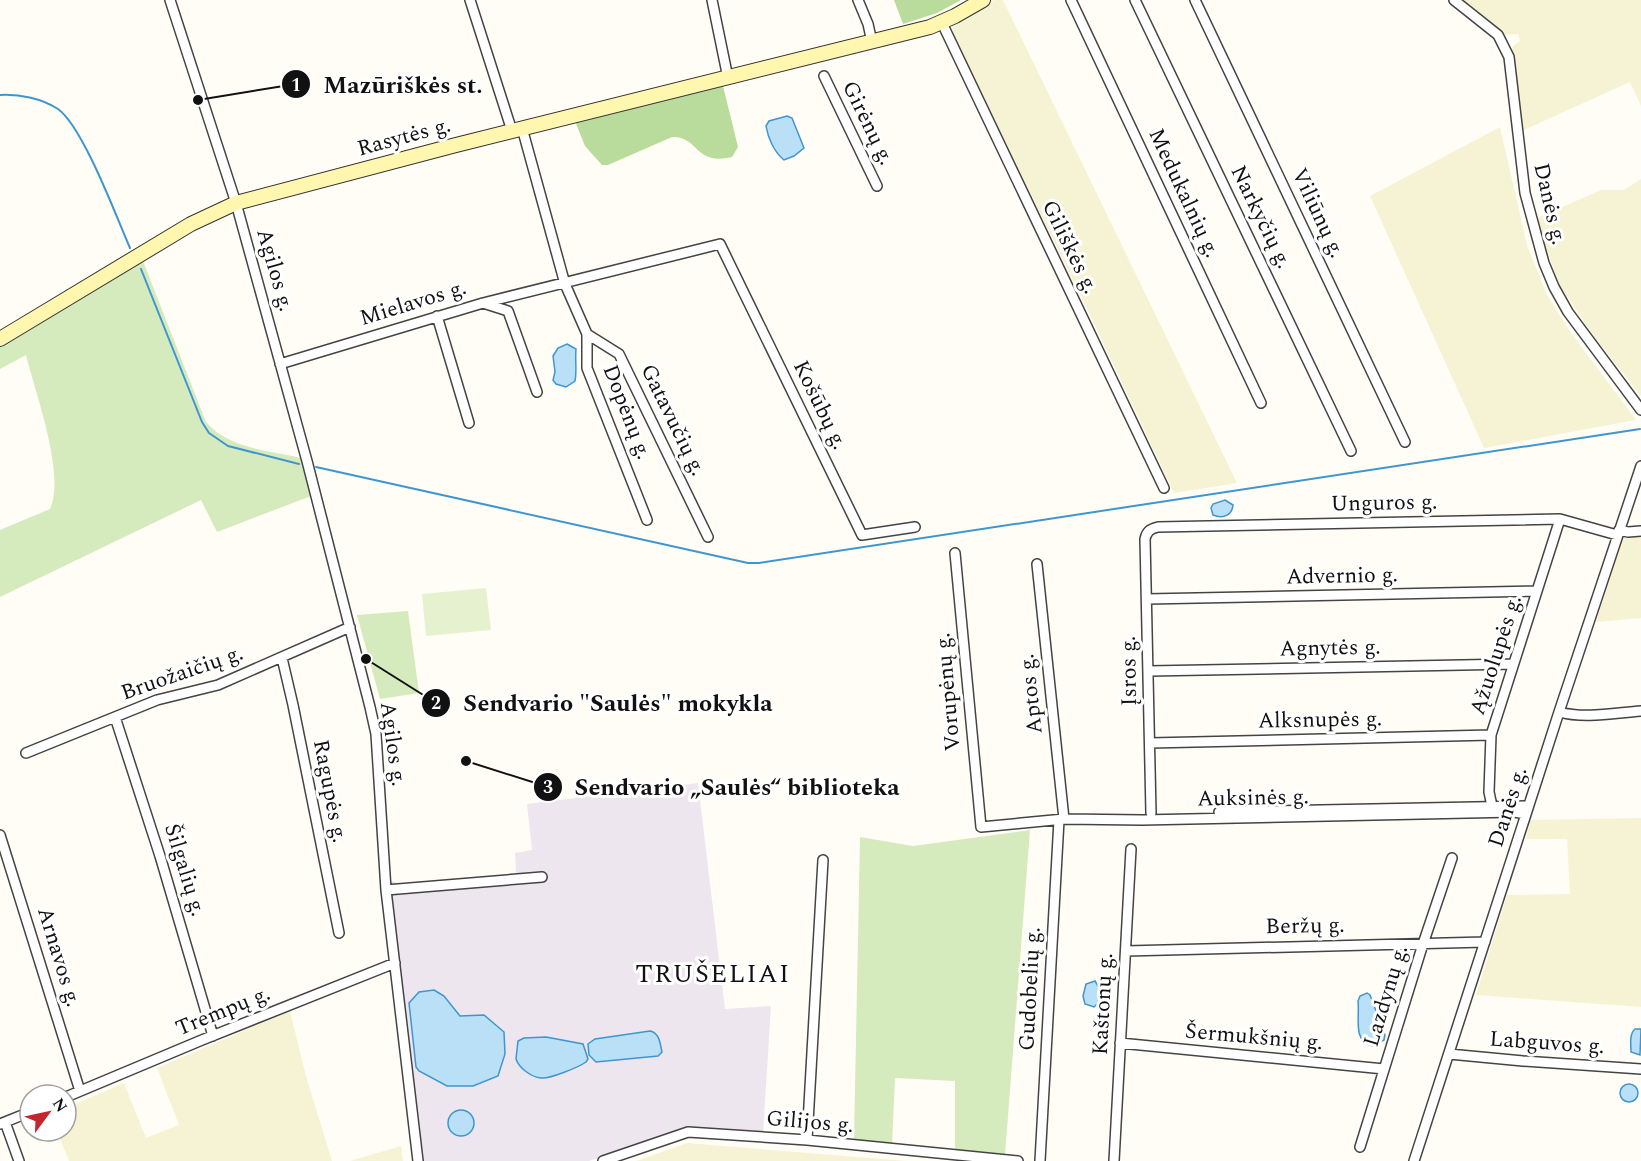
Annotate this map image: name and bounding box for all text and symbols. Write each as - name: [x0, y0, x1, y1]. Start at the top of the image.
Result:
- callout: Mazūriškės st.: [281, 63, 495, 105]
- text: Mazūriškės st.: [323, 68, 483, 104]
- text: 1: [291, 72, 301, 99]
- street label: Girėnų g.: [833, 75, 903, 171]
- street label: Rasytės g.: [354, 109, 454, 165]
- street label: Medukalnių g.: [1140, 123, 1228, 263]
- street label: Narkyčių g.: [1222, 160, 1300, 274]
- street label: Danės g.: [1525, 160, 1575, 248]
- street label: Viliūnų g.: [1283, 162, 1353, 264]
- street label: Giliškės g.: [1033, 194, 1107, 300]
- street label: Agilos g.: [247, 225, 303, 315]
- street label: Mielavos g.: [356, 271, 470, 335]
- street label: Košūbų g.: [784, 355, 856, 455]
- street label: Gatavučių g.: [632, 358, 714, 482]
- street label: Dopėnų g.: [594, 360, 660, 464]
- street label: Unguros g.: [1330, 486, 1438, 520]
- street label: Advernio g.: [1286, 559, 1398, 593]
- street label: Ąžuolupės g.: [1461, 591, 1531, 719]
- street label: Vorupėnų g.: [926, 631, 970, 753]
- street label: Agnytės g.: [1279, 631, 1381, 665]
- street label: Įsros g.: [1112, 636, 1146, 706]
- street label: Bruožaičių g.: [116, 637, 248, 709]
- street label: Aptos g.: [1010, 652, 1052, 736]
- callout: Sendvario "Saulės" mokykla: [421, 682, 785, 724]
- text: Sendvario "Saulės" mokykla: [463, 686, 773, 722]
- text: 2: [431, 690, 441, 717]
- street label: Agilos g.: [371, 700, 415, 788]
- street label: Alksnupės g.: [1258, 702, 1382, 738]
- street label: Ragupės g.: [304, 736, 356, 846]
- street label: Danės g.: [1479, 762, 1537, 852]
- callout: Sendvario „Saulės“ biblioteka: [533, 766, 912, 808]
- text: Sendvario „Saulės“ biblioteka: [574, 770, 900, 806]
- text: 3: [543, 774, 553, 801]
- street label: Auksinės g.: [1197, 781, 1309, 815]
- street label: Šilgalių g.: [155, 820, 215, 920]
- street label: Arnavos g.: [28, 903, 90, 1011]
- street label: Beržų g.: [1265, 909, 1345, 943]
- street label: Gudobelių g.: [1010, 926, 1050, 1052]
- street label: Lazdynų g.: [1355, 941, 1417, 1051]
- street label: Kaštonų g.: [1084, 952, 1122, 1056]
- district label: TRUŠELIAI: [635, 954, 791, 994]
- street label: Trempų g.: [171, 977, 275, 1045]
- street label: Šermukšnių g.: [1184, 1015, 1324, 1059]
- street label: Labguvos g.: [1488, 1023, 1606, 1063]
- north arrow: [18, 1083, 78, 1143]
- text: N: [46, 1093, 73, 1117]
- street label: Gilijos g.: [765, 1102, 855, 1142]

